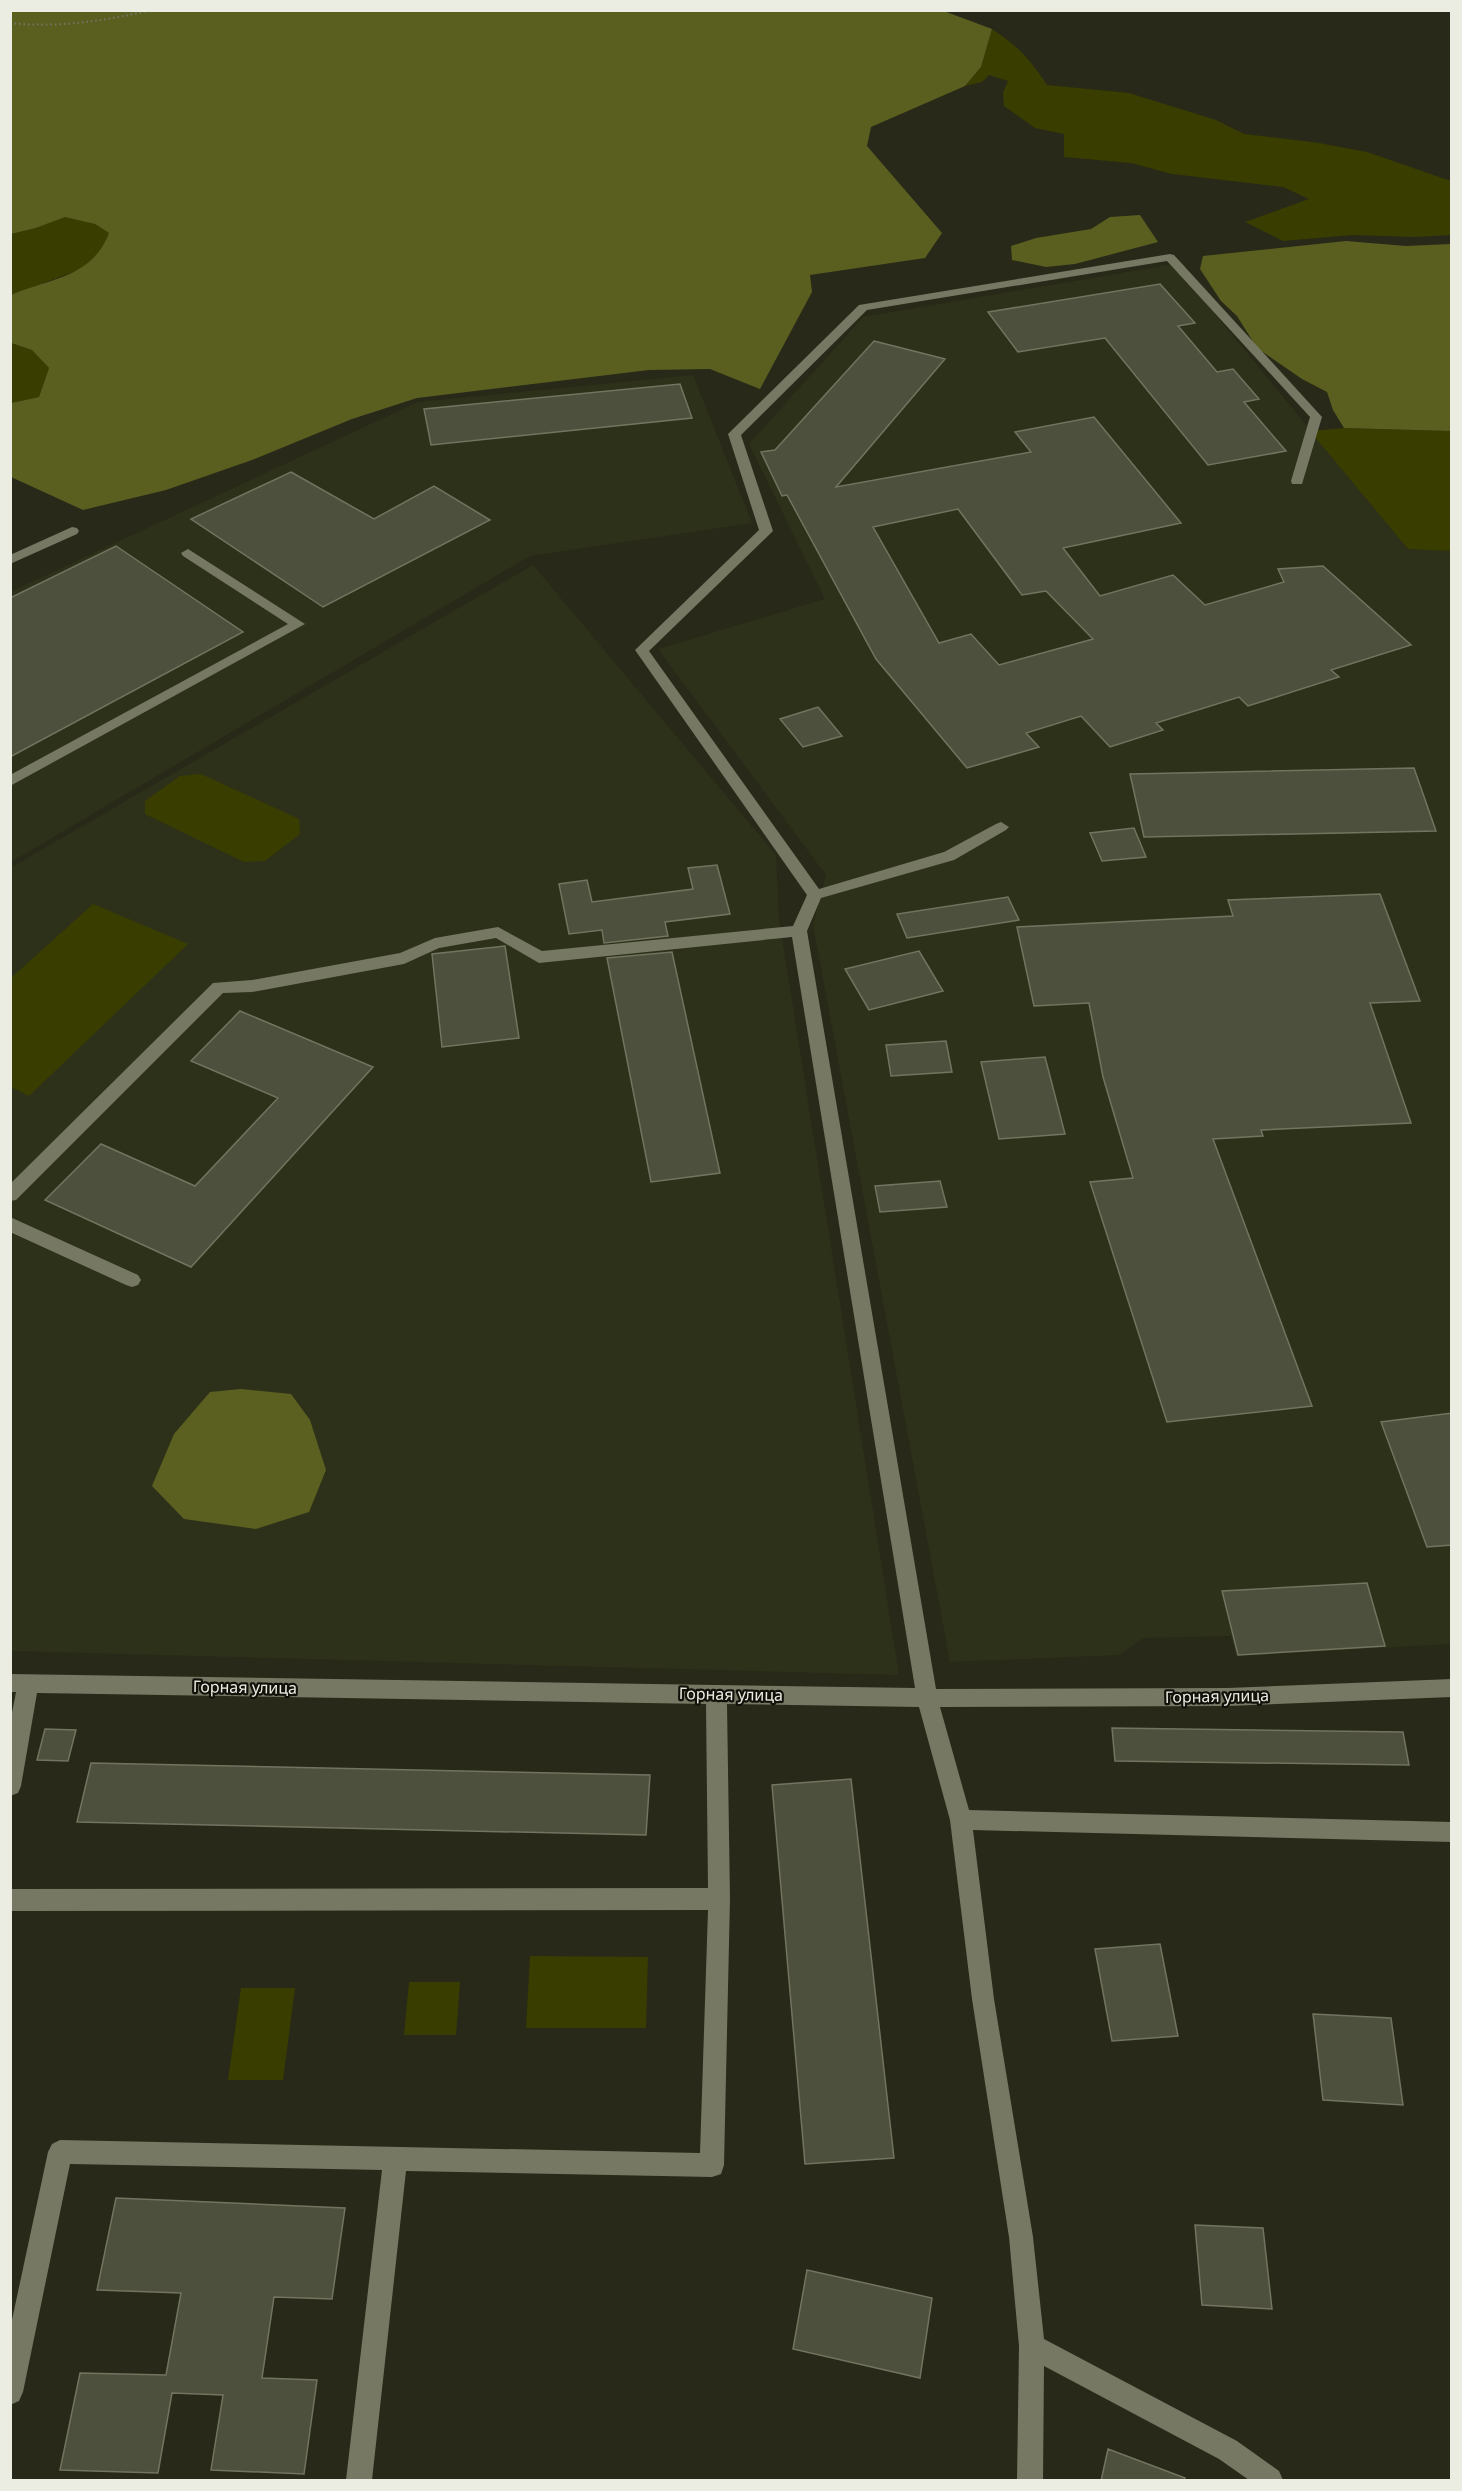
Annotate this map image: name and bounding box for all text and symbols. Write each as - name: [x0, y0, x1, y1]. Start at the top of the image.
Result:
- street label: Горная улица: [193, 1675, 297, 1699]
- street label: Горная улица: [679, 1682, 783, 1706]
- street label: Горная улица: [1165, 1684, 1269, 1708]

